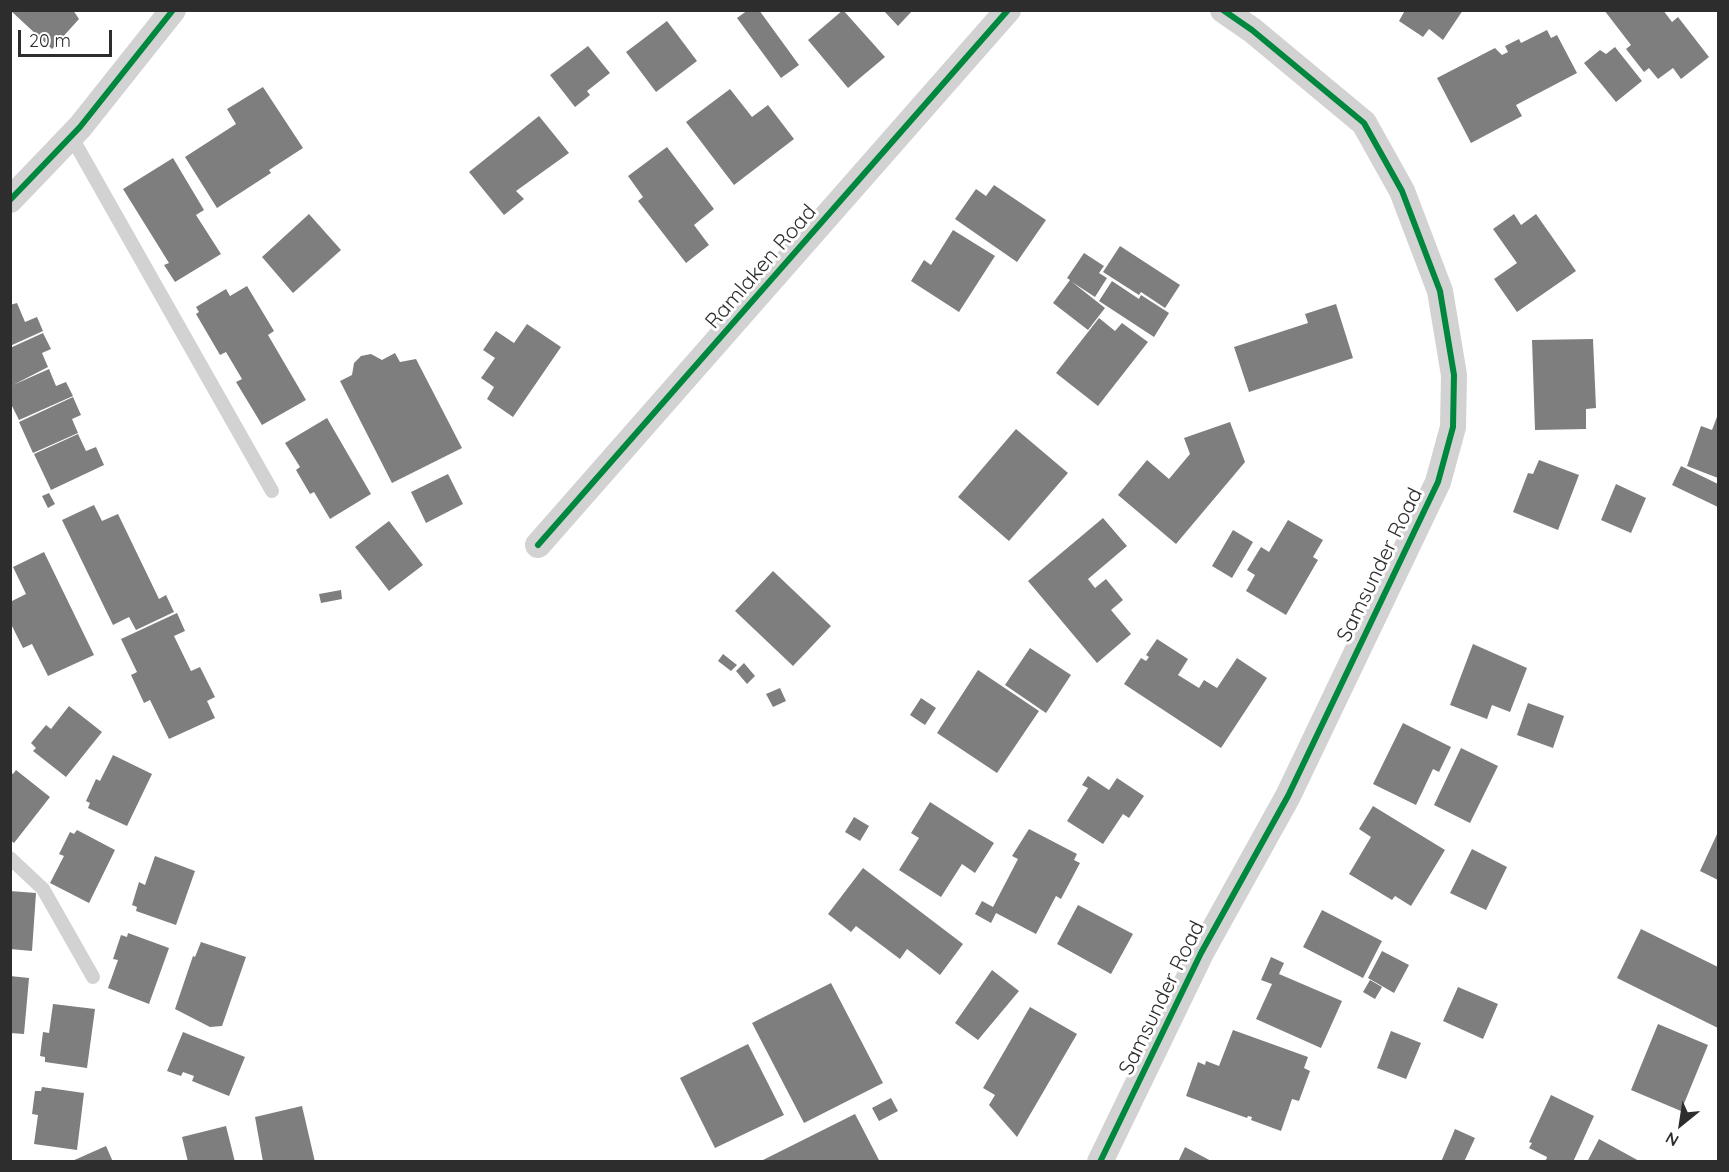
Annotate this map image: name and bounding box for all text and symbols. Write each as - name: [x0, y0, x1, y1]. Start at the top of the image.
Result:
- scale bar: [21, 18, 116, 56]
- text: 20 m: [29, 29, 71, 52]
- street label: Ramlaken Road: [700, 200, 822, 334]
- street label: Samsunder Road: [1332, 484, 1428, 646]
- street label: Samsunder Road: [1114, 917, 1210, 1079]
- north arrow: [1651, 1094, 1711, 1154]
- text: N: [1662, 1128, 1682, 1151]

